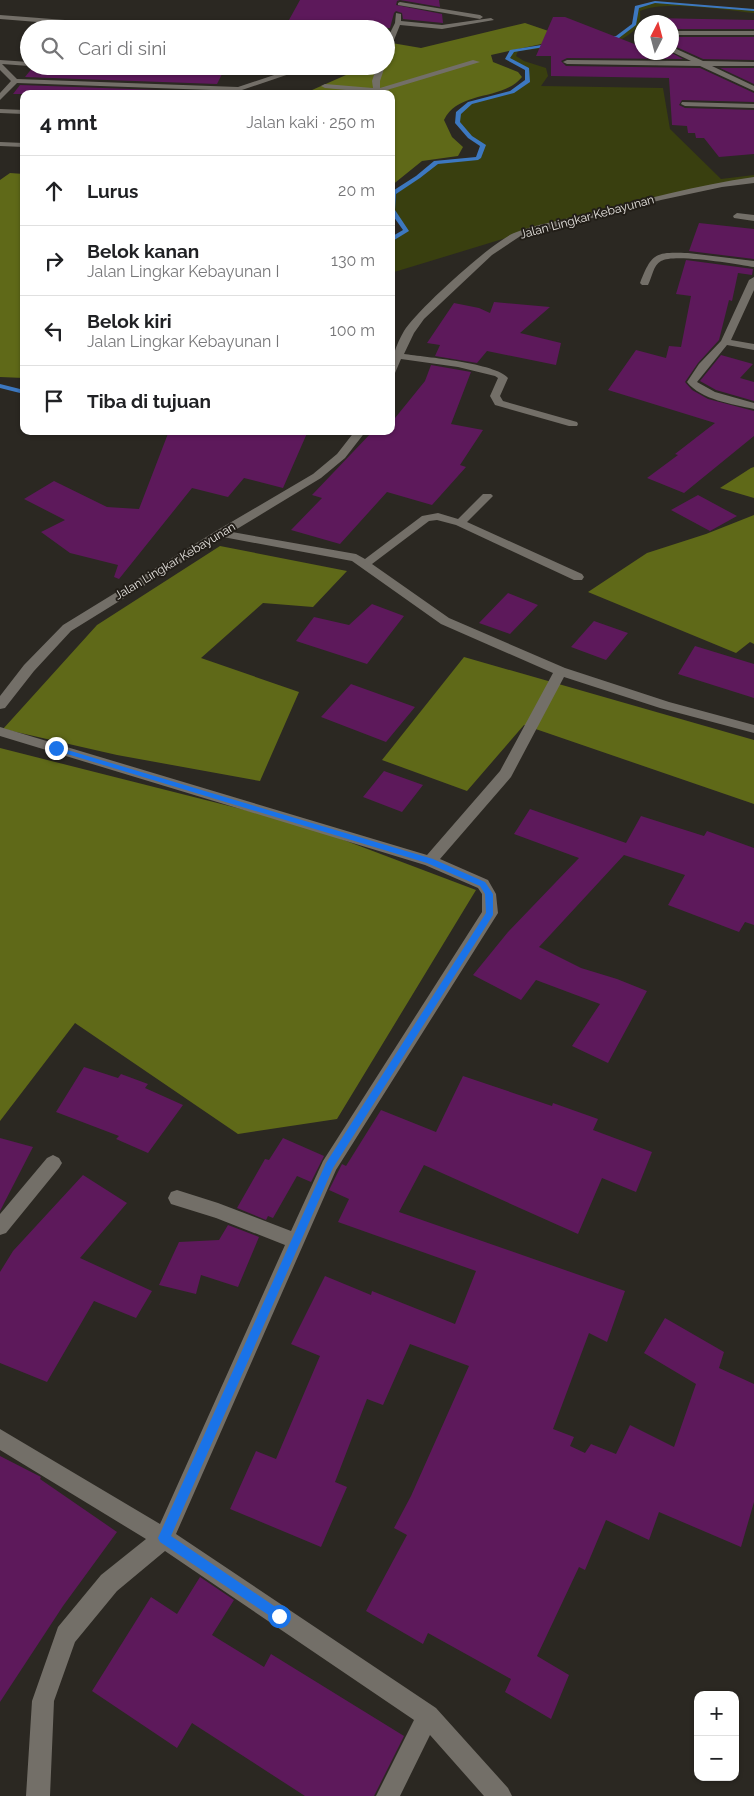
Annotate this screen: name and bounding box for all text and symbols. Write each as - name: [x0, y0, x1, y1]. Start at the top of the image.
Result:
- north arrow: [634, 15, 679, 60]
- search box: [20, 20, 395, 75]
- icon: search: [38, 34, 66, 62]
- text: Cari di sini: [78, 37, 166, 59]
- text: 4 mnt: [40, 110, 97, 135]
- text: Jalan kaki · 250 m: [246, 113, 375, 132]
- icon: ahead: [40, 177, 68, 205]
- text: Lurus: [87, 180, 138, 202]
- text: 20 m: [338, 181, 375, 200]
- street label: Jalan Lingkar Kebayunan: [518, 192, 656, 242]
- text: Belok kanan: [87, 240, 199, 262]
- icon: right: [40, 247, 68, 275]
- text: 130 m: [331, 251, 375, 270]
- text: Jalan Lingkar Kebayunan I: [87, 262, 279, 281]
- text: Belok kiri: [87, 310, 172, 332]
- icon: left: [40, 317, 68, 345]
- text: 100 m: [330, 321, 375, 340]
- text: Jalan Lingkar Kebayunan I: [87, 332, 279, 351]
- icon: arrive: [40, 387, 68, 415]
- text: Tiba di tujuan: [87, 390, 211, 412]
- street label: Jalan Lingkar Kebayunan: [112, 519, 238, 603]
- route end: [45, 737, 68, 760]
- route start: [268, 1605, 291, 1628]
- map controls: [694, 1691, 739, 1781]
- button: +: [694, 1691, 739, 1736]
- button: −: [694, 1736, 739, 1781]

